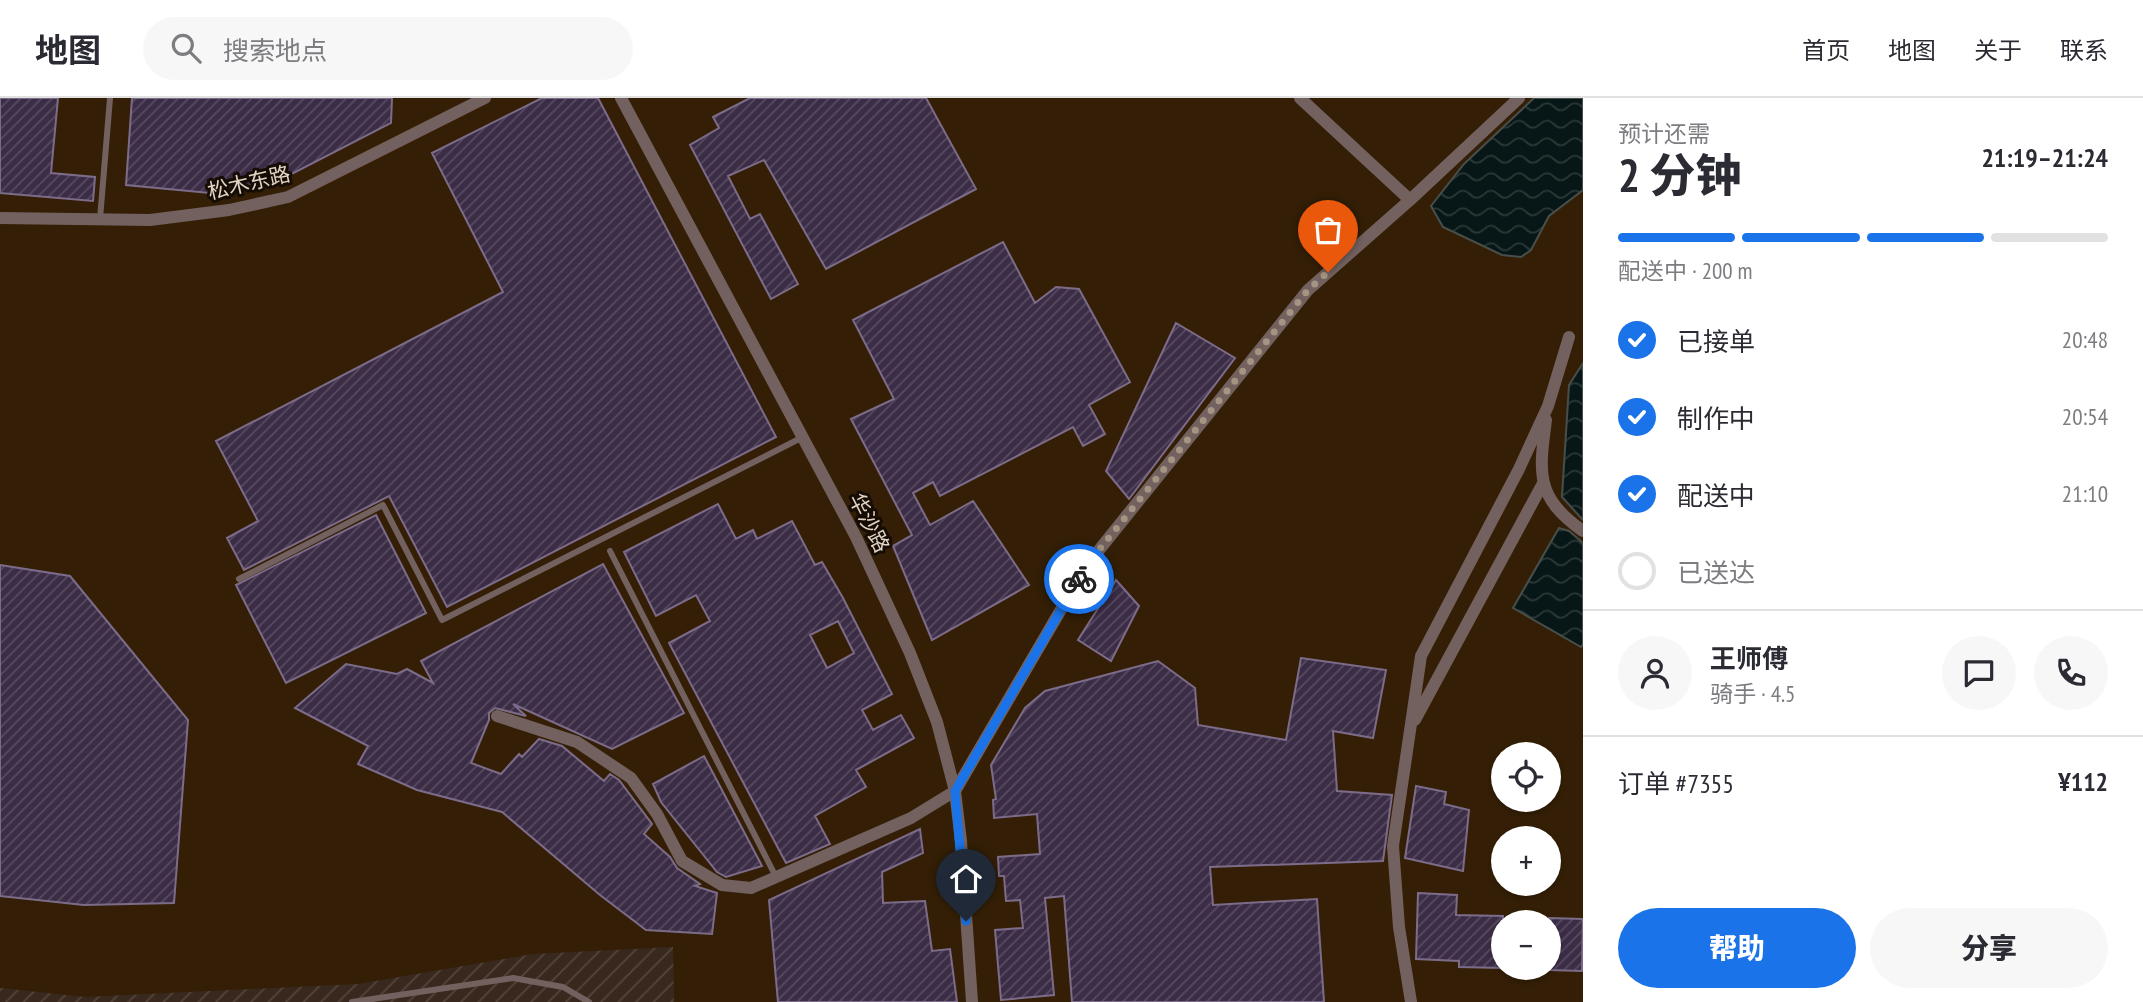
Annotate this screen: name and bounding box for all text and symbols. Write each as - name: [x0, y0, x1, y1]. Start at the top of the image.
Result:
- search box: [143, 17, 633, 80]
- text: 地图: [35, 28, 101, 71]
- icon: search: [167, 29, 205, 67]
- text: 搜索地点: [223, 34, 327, 67]
- text: 首页: [1802, 35, 1850, 66]
- text: 地图: [1888, 35, 1936, 66]
- text: 关于: [1974, 35, 2022, 66]
- text: 联系: [2060, 35, 2108, 66]
- text: 预计还需: [1618, 119, 1710, 148]
- text: 21:19–21:24: [1981, 141, 2108, 174]
- text: 2 分钟: [1618, 145, 1741, 205]
- street label: 松木东路: [205, 160, 293, 205]
- pin: [1298, 200, 1358, 272]
- icon: bag: [1309, 211, 1347, 249]
- text: 配送中 · 200 m: [1618, 256, 1753, 285]
- icon: check: [1618, 321, 1656, 359]
- text: 已接单: [1677, 325, 1755, 358]
- text: 20:48: [2062, 325, 2108, 354]
- icon: check: [1618, 398, 1656, 436]
- text: 制作中: [1677, 402, 1755, 435]
- text: 20:54: [2062, 402, 2108, 431]
- icon: check: [1618, 475, 1656, 513]
- text: 配送中: [1677, 479, 1755, 512]
- text: 21:10: [2062, 479, 2108, 508]
- street label: 华沙路: [843, 489, 896, 557]
- courier: [1044, 544, 1114, 614]
- text: 已送达: [1677, 556, 1755, 589]
- icon: bike: [1060, 560, 1098, 598]
- button: person: [1618, 636, 1692, 710]
- button: chat: [1942, 636, 2016, 710]
- button: phone: [2034, 636, 2108, 710]
- text: 王师傅: [1710, 642, 1788, 675]
- text: 骑手 · 4.5: [1710, 679, 1795, 708]
- map controls: [1491, 742, 1561, 980]
- button: locate: [1491, 742, 1561, 812]
- text: ¥112: [2058, 765, 2108, 798]
- text: 订单 #7355: [1618, 767, 1734, 800]
- button: +: [1491, 826, 1561, 896]
- pin: [936, 849, 996, 921]
- icon: home: [947, 860, 985, 898]
- button: 帮助: [1618, 908, 1856, 988]
- button: 分享: [1870, 908, 2108, 988]
- button: −: [1491, 910, 1561, 980]

